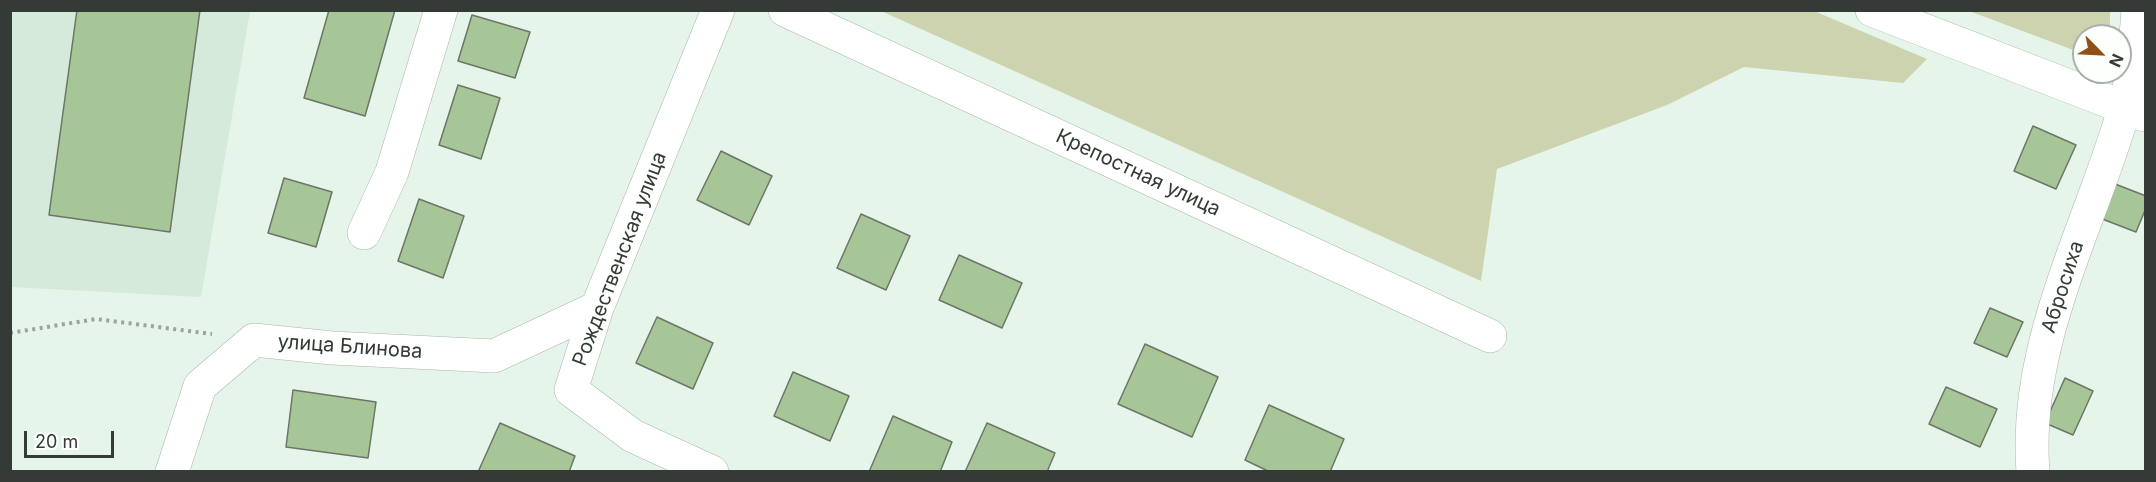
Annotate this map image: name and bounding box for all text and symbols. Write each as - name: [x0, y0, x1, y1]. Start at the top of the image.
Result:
- north arrow: [2072, 24, 2132, 84]
- text: N: [2105, 51, 2128, 70]
- street label: Крепостная улица: [1052, 124, 1224, 222]
- street label: Рождественская улица: [568, 149, 672, 369]
- street label: Абросиха: [2037, 238, 2089, 336]
- street label: улица Блинова: [277, 330, 423, 364]
- scale bar: [27, 419, 117, 457]
- text: 20 m: [35, 431, 78, 452]

